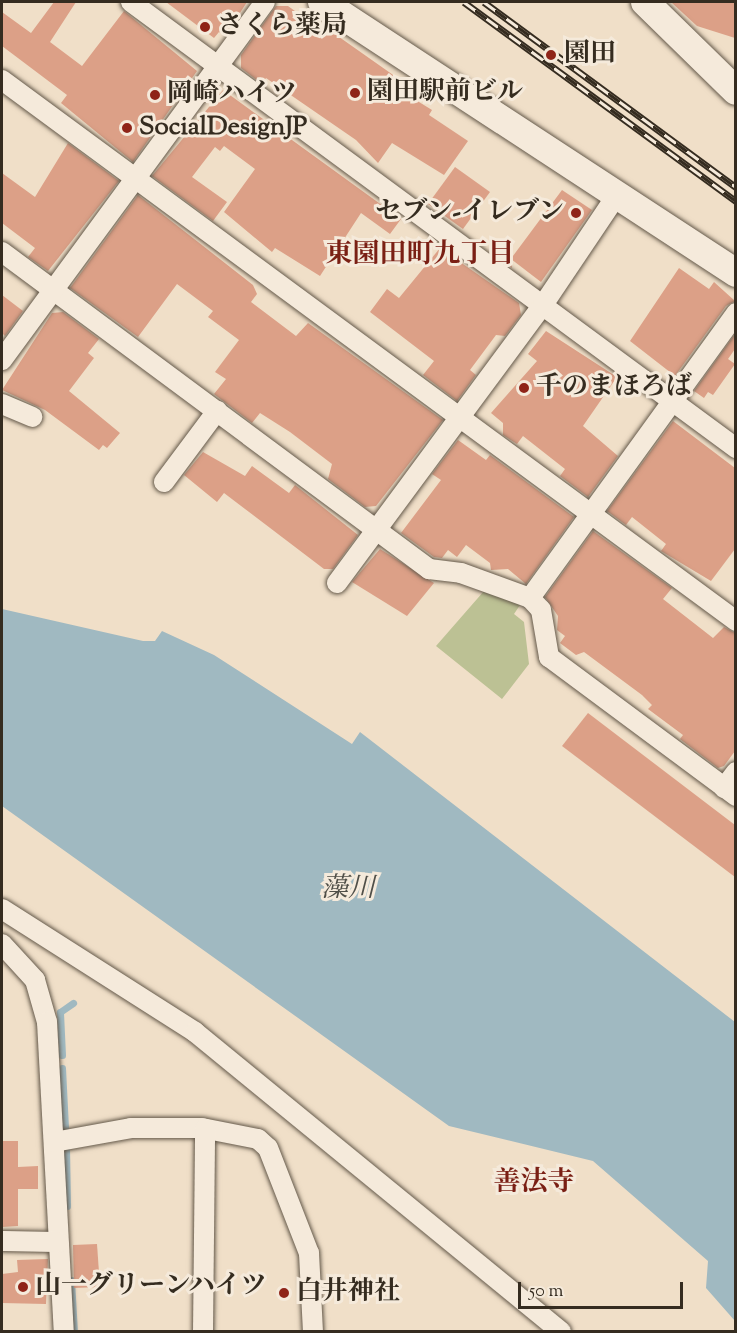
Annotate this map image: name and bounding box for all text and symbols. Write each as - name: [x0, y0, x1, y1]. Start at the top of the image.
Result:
- place label: さくら薬局: [217, 11, 347, 43]
- marker: さくら薬局: [198, 20, 212, 34]
- place label: 園田: [564, 39, 616, 71]
- marker: 園田: [542, 46, 560, 64]
- place label: 園田駅前ビル: [367, 77, 523, 109]
- place label: 岡崎ハイツ: [167, 79, 297, 111]
- marker: 園田駅前ビル: [348, 86, 362, 100]
- marker: 岡崎ハイツ: [148, 88, 162, 102]
- place label: SocialDesignJP: [139, 112, 307, 144]
- marker: SocialDesignJP: [120, 121, 134, 135]
- place label: セブン-イレブン: [373, 197, 564, 229]
- marker: セブン-イレブン: [569, 206, 583, 220]
- district label: 東園田町九丁目: [326, 240, 514, 272]
- place label: 千のまほろば: [536, 372, 692, 404]
- marker: 千のまほろば: [517, 381, 531, 395]
- water label: 藻川: [321, 874, 375, 906]
- district label: 善法寺: [494, 1168, 574, 1200]
- scale bar: [521, 1270, 686, 1308]
- place label: 山一グリーンハイツ: [35, 1271, 269, 1303]
- place label: 白井神社: [296, 1277, 400, 1309]
- text: 50 m: [529, 1279, 563, 1305]
- marker: 山一グリーンハイツ: [16, 1280, 30, 1294]
- marker: 白井神社: [277, 1286, 291, 1300]

